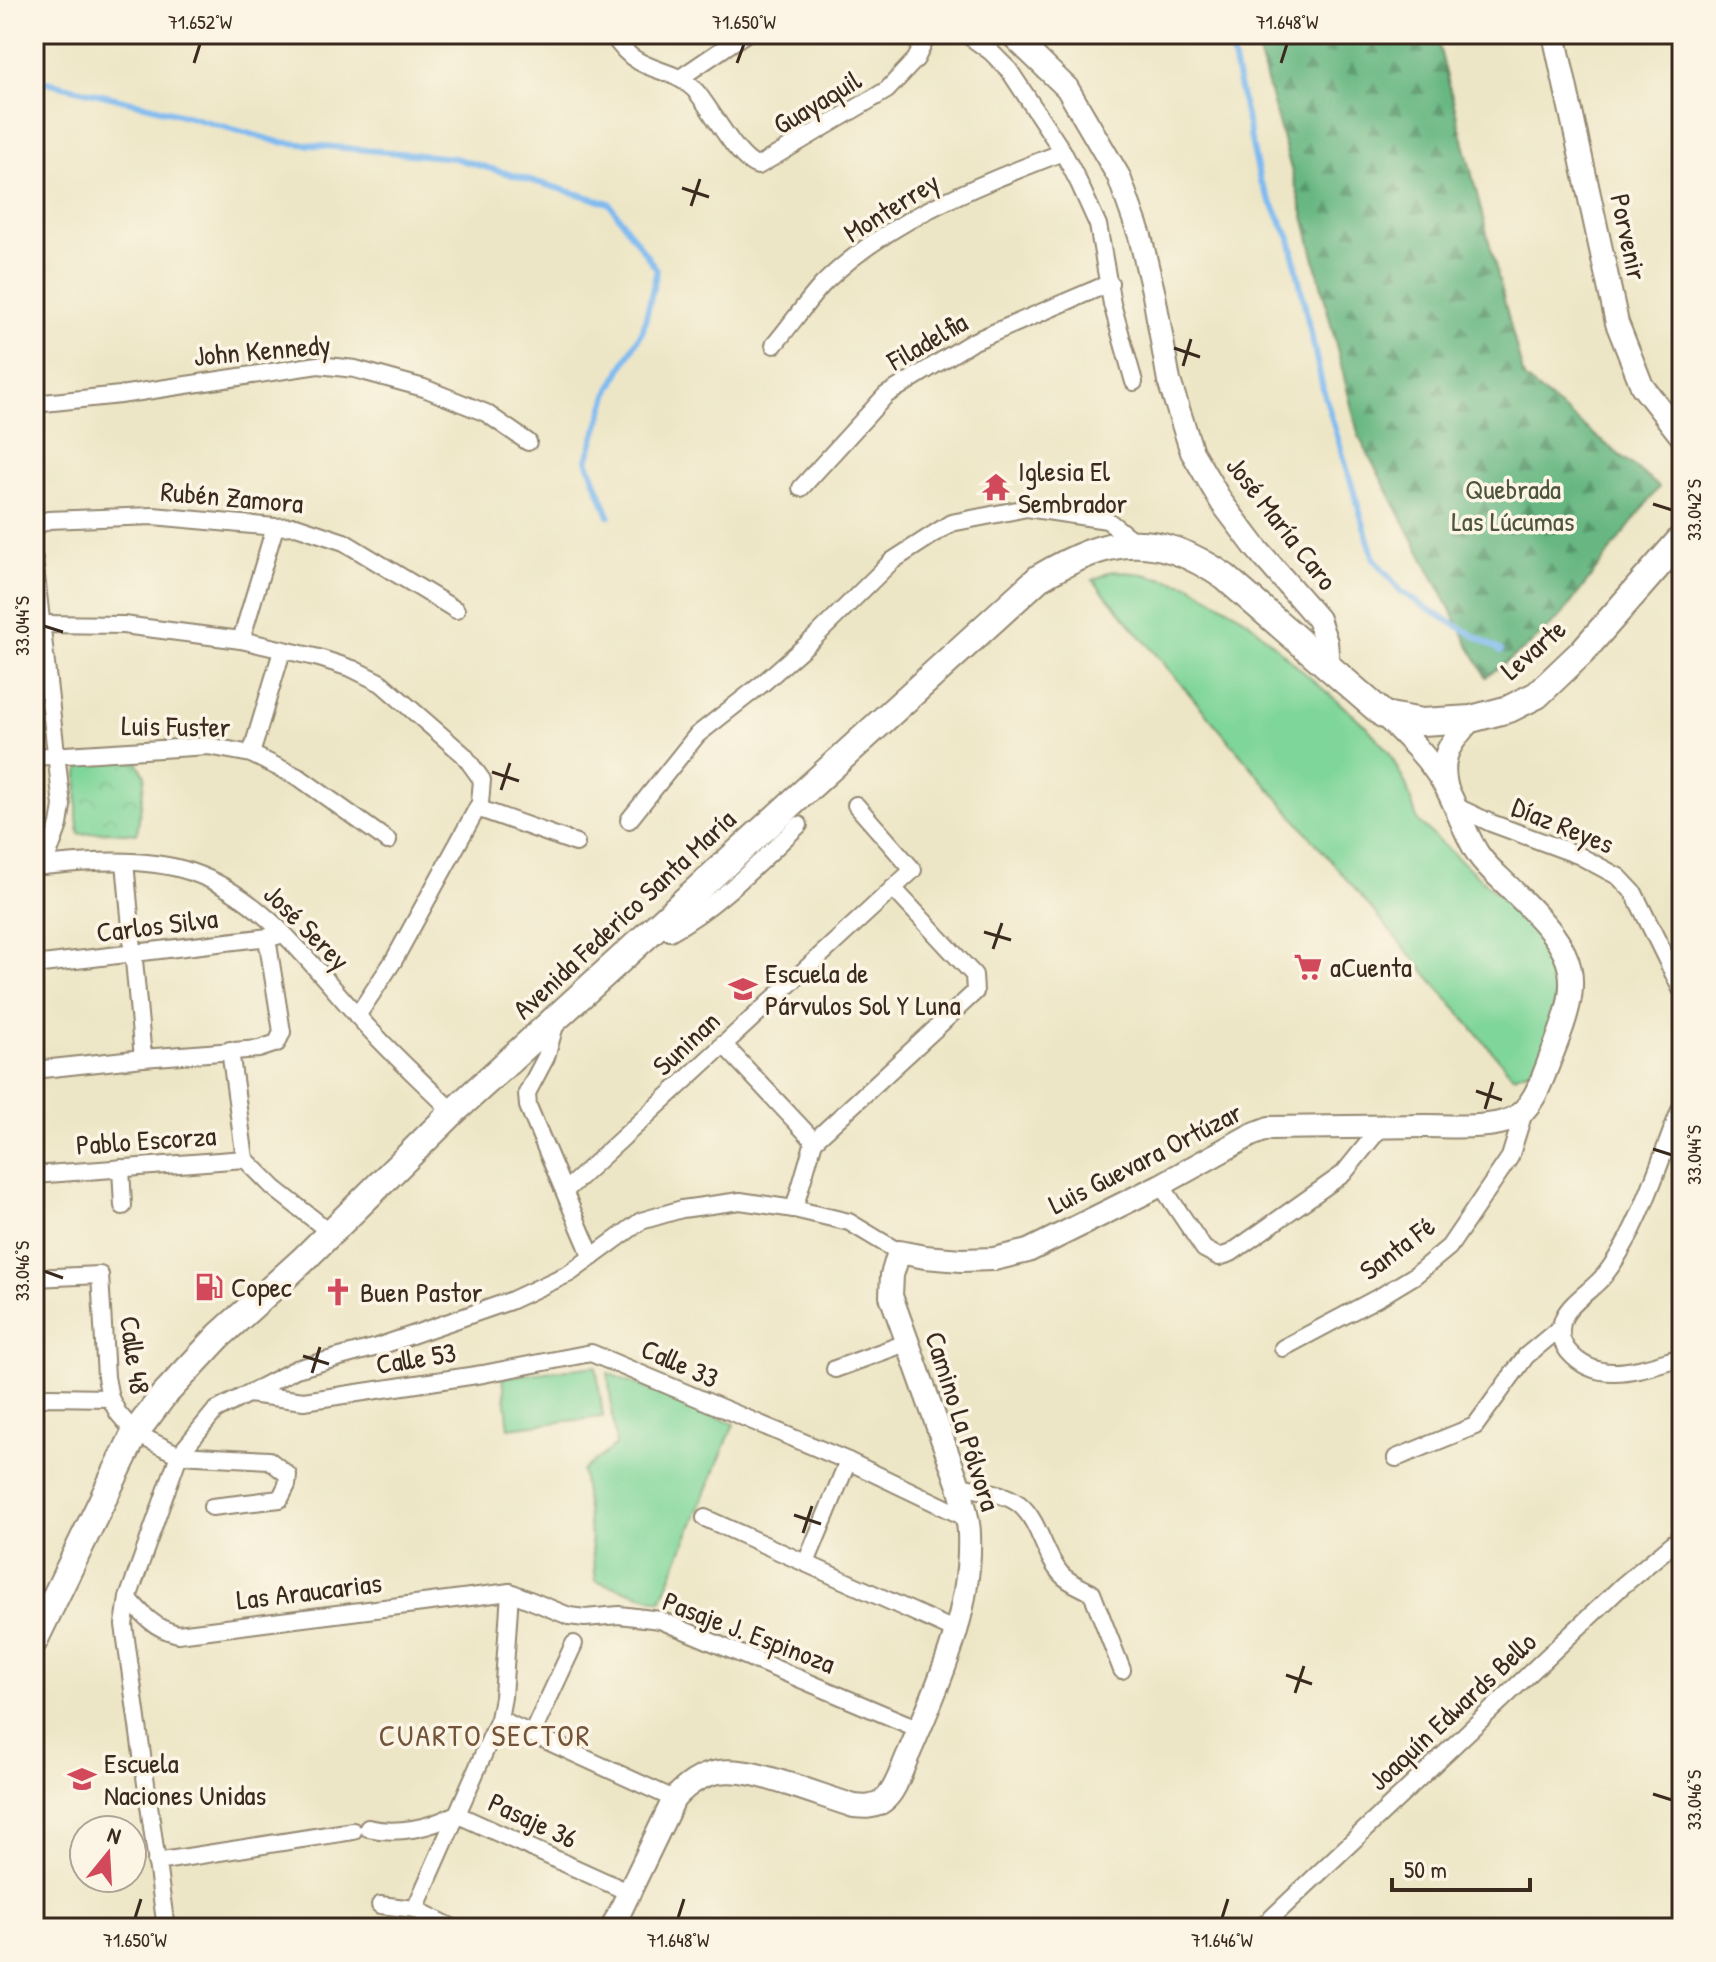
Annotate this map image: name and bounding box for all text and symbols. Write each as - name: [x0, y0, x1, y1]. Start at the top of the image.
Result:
- text: 71.652°W: [168, 8, 233, 35]
- text: 71.650°W: [712, 8, 777, 35]
- text: 71.648°W: [1256, 8, 1319, 35]
- street label: Guayaquil: [766, 61, 869, 143]
- street label: Monterrey: [836, 163, 946, 251]
- street label: Porvenir: [1601, 190, 1657, 284]
- street label: Filadelfia: [879, 303, 974, 380]
- street label: John Kennedy: [192, 325, 332, 375]
- street label: José María Caro: [1218, 448, 1346, 598]
- place label: Iglesia El Sembrador: [1018, 452, 1128, 522]
- park label: Quebrada Las Lúcumas: [1451, 470, 1575, 540]
- street label: Rubén Zamora: [159, 472, 305, 522]
- temple icon: Iglesia El Sembrador: [981, 472, 1011, 502]
- text: 33.042°S: [1680, 479, 1707, 541]
- text: 33.044°S: [8, 596, 35, 656]
- street label: Levarte: [1492, 610, 1574, 688]
- street label: Luis Fuster: [121, 706, 231, 746]
- street label: Díaz Reyes: [1506, 787, 1620, 863]
- street label: Avenida Federico Santa María: [504, 801, 744, 1027]
- street label: José Serey: [255, 875, 359, 979]
- street label: Carlos Silva: [94, 899, 220, 951]
- place label: aCuenta: [1330, 948, 1412, 986]
- supermarket icon: aCuenta: [1293, 952, 1323, 982]
- place label: Escuela de Párvulos Sol Y Luna: [765, 954, 961, 1024]
- school or university icon: Escuela de Párvulos Sol Y Luna: [728, 974, 758, 1004]
- street label: Suninan: [644, 1002, 728, 1084]
- street label: Luis Guevara Ortúzar: [1042, 1093, 1248, 1223]
- street label: Pablo Escorza: [75, 1116, 217, 1164]
- text: 33.044°S: [1680, 1125, 1707, 1185]
- street label: Santa Fé: [1352, 1207, 1442, 1289]
- text: 33.046°S: [8, 1241, 35, 1301]
- place label: Copec: [231, 1268, 292, 1306]
- fuel station icon: Copec: [194, 1272, 224, 1302]
- place label: Buen Pastor: [360, 1273, 483, 1311]
- church icon: Buen Pastor: [323, 1277, 353, 1307]
- street label: Calle 48: [111, 1313, 159, 1397]
- street label: Camino La Pólvora: [916, 1327, 1010, 1515]
- street label: Calle 33: [635, 1329, 725, 1397]
- street label: Calle 53: [373, 1333, 459, 1383]
- street label: Las Araucarias: [234, 1563, 384, 1619]
- street label: Pasaje J. Espinoza: [657, 1582, 841, 1682]
- street label: Joaquín Edwards Bello: [1360, 1623, 1544, 1799]
- district label: CUARTO SECTOR: [379, 1715, 591, 1755]
- place label: Escuela Naciones Unidas: [104, 1744, 266, 1814]
- school or university icon: Escuela Naciones Unidas: [67, 1764, 97, 1794]
- text: 33.046°S: [1680, 1770, 1707, 1830]
- street label: Pasaje 36: [482, 1783, 584, 1857]
- north arrow: [68, 1814, 148, 1894]
- text: N: [104, 1819, 125, 1851]
- scale bar: [1392, 1842, 1530, 1892]
- text: 50 m: [1404, 1853, 1447, 1885]
- text: 71.650°W: [103, 1926, 168, 1953]
- text: 71.648°W: [647, 1926, 710, 1953]
- text: 71.646°W: [1191, 1926, 1254, 1953]

